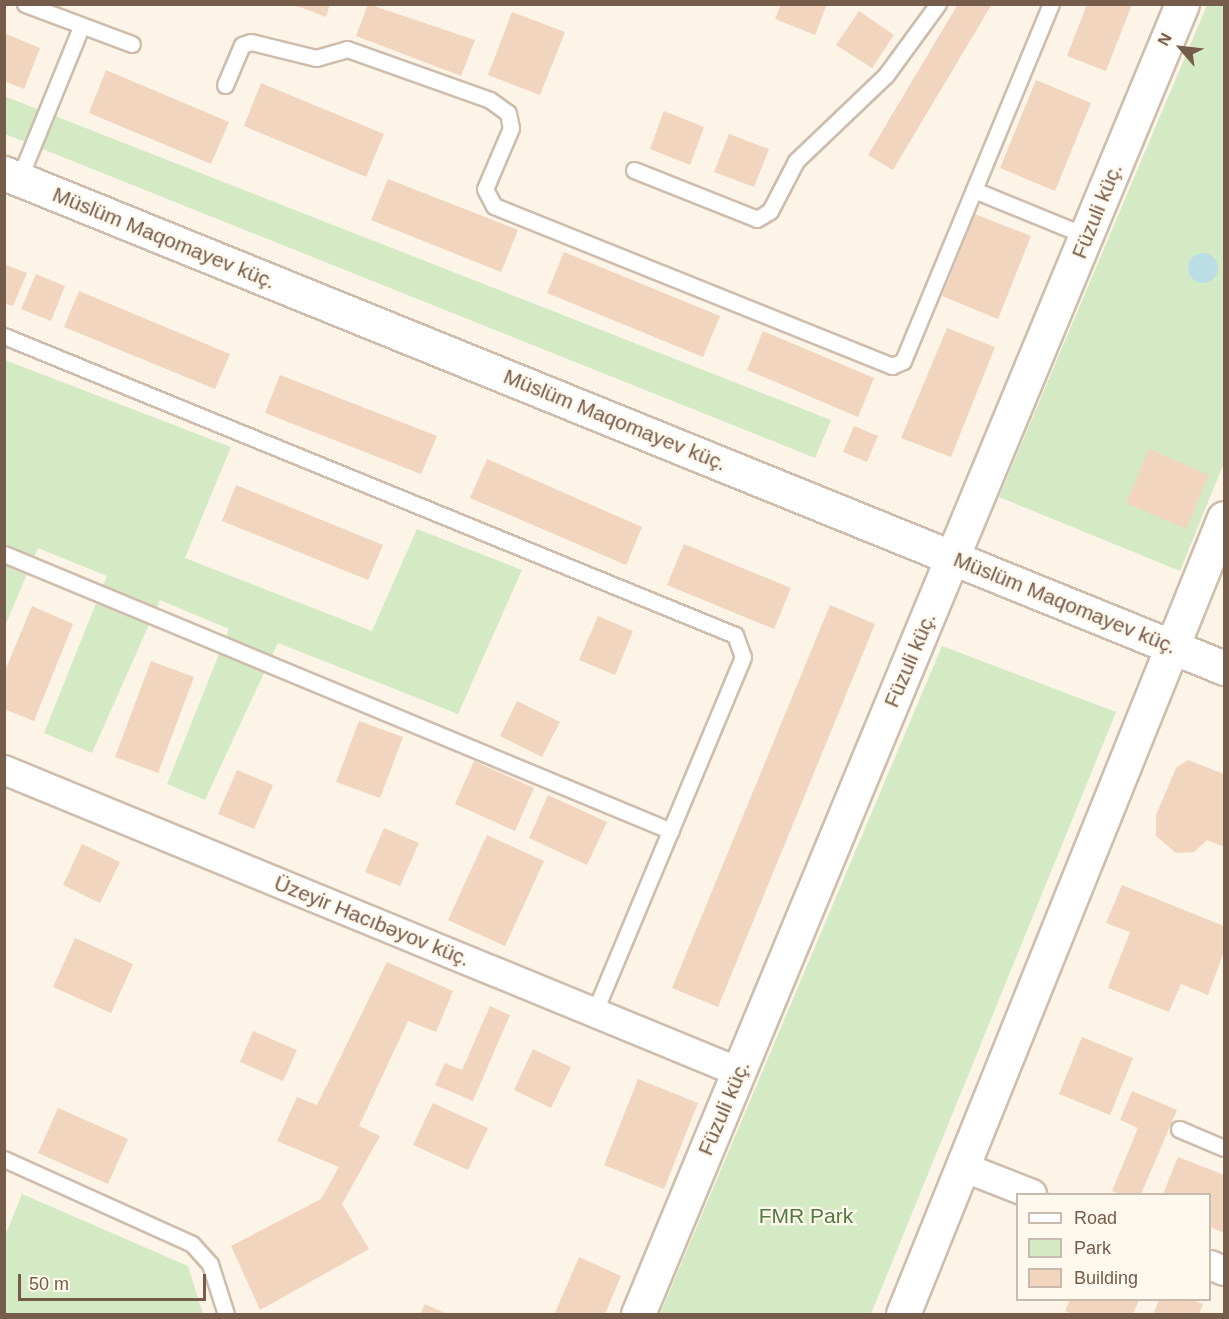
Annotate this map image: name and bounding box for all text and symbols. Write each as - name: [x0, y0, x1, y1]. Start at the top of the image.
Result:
- north arrow: [1151, 18, 1211, 78]
- text: N: [1154, 30, 1175, 48]
- street label: Füzuli küç.: [1067, 160, 1127, 262]
- street label: Müslüm Maqomayev küç.: [49, 182, 279, 294]
- street label: Müslüm Maqomayev küç.: [500, 364, 730, 476]
- street label: Müslüm Maqomayev küç.: [950, 547, 1180, 659]
- street label: Füzuli küç.: [879, 609, 941, 711]
- street label: Üzeyir Hacıbəyov küç.: [270, 870, 474, 972]
- street label: Füzuli küç.: [693, 1057, 755, 1159]
- legend: [1016, 1193, 1211, 1301]
- park label: FMR Park: [759, 1203, 853, 1229]
- text: Road: [1074, 1208, 1117, 1228]
- text: Park: [1074, 1238, 1111, 1258]
- scale bar: [21, 1262, 208, 1300]
- text: Building: [1074, 1268, 1138, 1288]
- text: 50 m: [29, 1274, 69, 1294]

